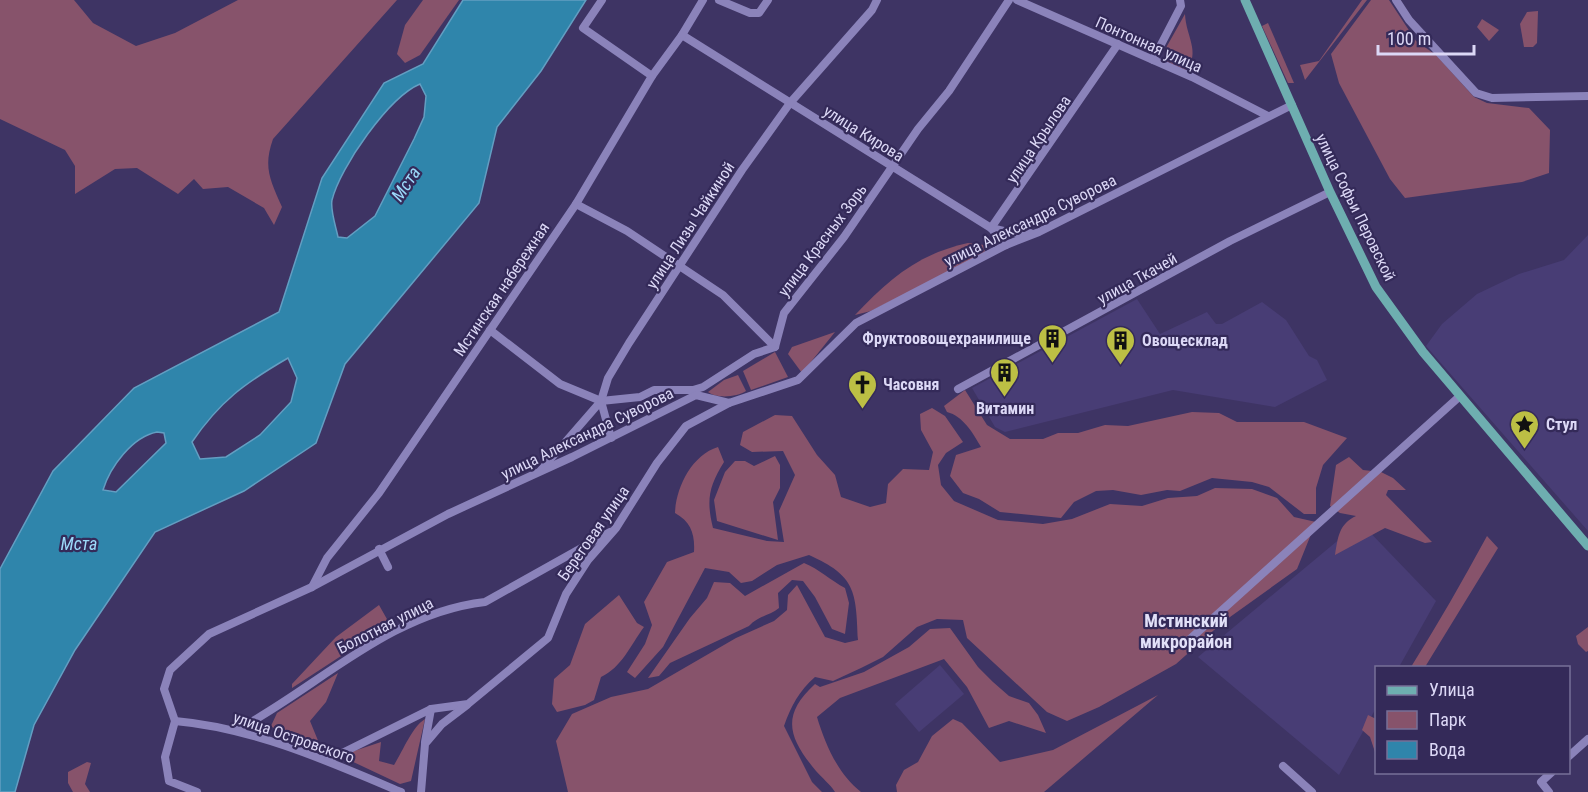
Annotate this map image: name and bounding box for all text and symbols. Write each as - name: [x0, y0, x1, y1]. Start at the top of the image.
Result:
- street label: Понтонная улица: [1093, 12, 1205, 76]
- scale bar: [1378, 18, 1474, 56]
- text: 100 m: [1387, 28, 1431, 49]
- street label: улица Крылова: [1002, 92, 1075, 187]
- street label: улица Кирова: [820, 101, 907, 166]
- street label: улица Софьи Перовской: [1312, 130, 1399, 284]
- street label: улица Лизы Чайкиной: [642, 158, 739, 292]
- water label: Мста: [387, 163, 425, 205]
- street label: улица Александра Суворова: [941, 170, 1120, 271]
- street label: улица Красных Зорь: [774, 180, 871, 300]
- street label: Мстинская набережная: [450, 219, 553, 360]
- street label: улица Ткачей: [1094, 249, 1180, 308]
- building icon: Фруктоовощехранилище: [1036, 322, 1068, 364]
- building icon: Овощесклад: [1105, 324, 1137, 366]
- place label: Фруктоовощехранилище: [862, 329, 1031, 348]
- place label: Овощесклад: [1142, 331, 1228, 350]
- building icon: Витамин: [989, 356, 1021, 398]
- church icon: Часовня: [846, 368, 878, 410]
- place label: Часовня: [883, 375, 940, 394]
- street label: улица Александра Суворова: [498, 383, 677, 484]
- place label: Витамин: [976, 399, 1034, 418]
- place icon: Стул: [1509, 408, 1541, 450]
- place label: Стул: [1546, 415, 1577, 434]
- street label: Береговая улица: [554, 482, 633, 584]
- water label: Мста: [61, 533, 97, 554]
- street label: Болотная улица: [334, 593, 437, 658]
- district label: Мстинский микрорайон: [1140, 610, 1232, 652]
- legend: [1375, 666, 1570, 774]
- text: Улица: [1429, 679, 1475, 700]
- street label: улица Островского: [231, 708, 357, 767]
- text: Парк: [1429, 709, 1467, 730]
- text: Вода: [1429, 739, 1466, 760]

